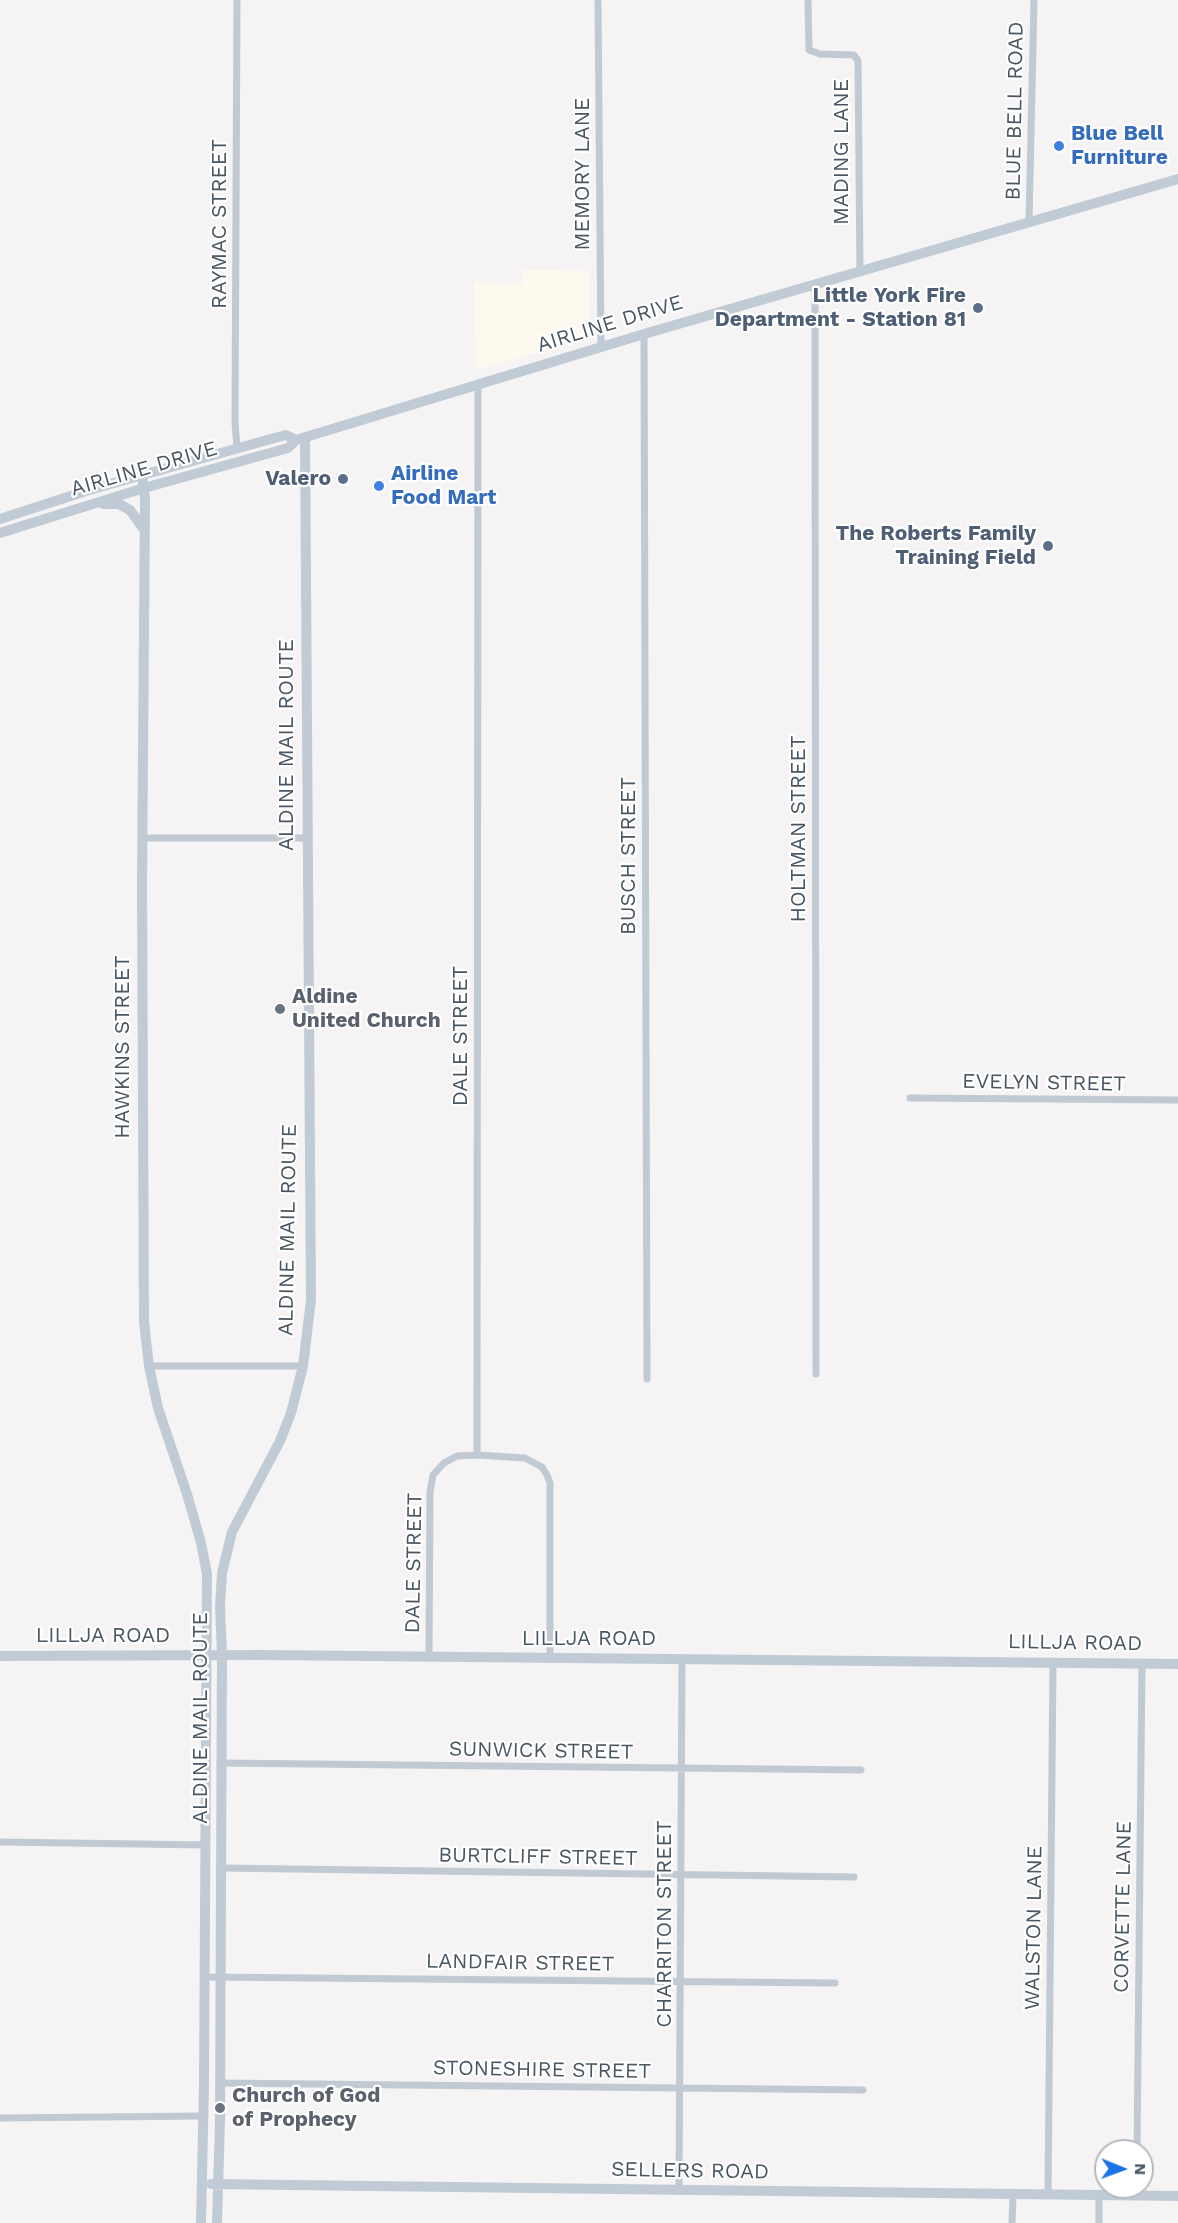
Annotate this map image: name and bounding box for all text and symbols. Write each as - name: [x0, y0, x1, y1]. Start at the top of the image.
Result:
- street label: BLUE BELL ROAD: [1001, 21, 1029, 201]
- street label: MADING LANE: [829, 79, 855, 225]
- street label: MEMORY LANE: [570, 98, 596, 250]
- place label: Blue Bell Furniture: [1071, 121, 1168, 171]
- street label: RAYMAC STREET: [207, 139, 233, 309]
- marker: Blue Bell Furniture: [1052, 139, 1066, 153]
- place label: Little York Fire Department - Station 81: [715, 283, 966, 333]
- street label: AIRLINE DRIVE: [534, 290, 686, 358]
- marker: Little York Fire Department - Station 81: [971, 301, 985, 315]
- street label: AIRLINE DRIVE: [68, 436, 220, 502]
- place label: Airline Food Mart: [391, 461, 496, 511]
- place label: Valero: [265, 466, 331, 492]
- marker: Valero: [336, 472, 350, 486]
- marker: Airline Food Mart: [372, 479, 386, 493]
- place label: The Roberts Family Training Field: [836, 521, 1036, 571]
- marker: The Roberts Family Training Field: [1041, 539, 1055, 553]
- street label: ALDINE MAIL ROUTE: [274, 639, 300, 851]
- street label: HOLTMAN STREET: [786, 736, 812, 922]
- street label: BUSCH STREET: [616, 777, 642, 935]
- street label: HAWKINS STREET: [110, 955, 136, 1139]
- street label: DALE STREET: [448, 966, 474, 1106]
- place label: Aldine United Church: [292, 984, 441, 1034]
- marker: Aldine United Church: [273, 1002, 287, 1016]
- street label: EVELYN STREET: [962, 1069, 1126, 1097]
- street label: ALDINE MAIL ROUTE: [274, 1124, 302, 1336]
- street label: DALE STREET: [400, 1492, 428, 1634]
- street label: ALDINE MAIL ROUTE: [188, 1612, 214, 1824]
- street label: LILLJA ROAD: [36, 1623, 170, 1649]
- street label: LILLJA ROAD: [522, 1626, 656, 1652]
- street label: LILLJA ROAD: [1008, 1629, 1142, 1657]
- street label: SUNWICK STREET: [449, 1737, 633, 1765]
- street label: CHARRITON STREET: [652, 1820, 678, 2028]
- street label: CORVETTE LANE: [1109, 1821, 1137, 1993]
- street label: BURTCLIFF STREET: [438, 1843, 638, 1871]
- street label: WALSTON LANE: [1020, 1846, 1048, 2010]
- street label: LANDFAIR STREET: [426, 1949, 614, 1977]
- street label: STONESHIRE STREET: [433, 2055, 651, 2085]
- place label: Church of God of Prophecy: [232, 2083, 380, 2133]
- marker: Church of God of Prophecy: [213, 2101, 227, 2115]
- north arrow: [1094, 2139, 1154, 2199]
- street label: SELLERS ROAD: [611, 2157, 769, 2185]
- text: N: [1131, 2163, 1150, 2175]

